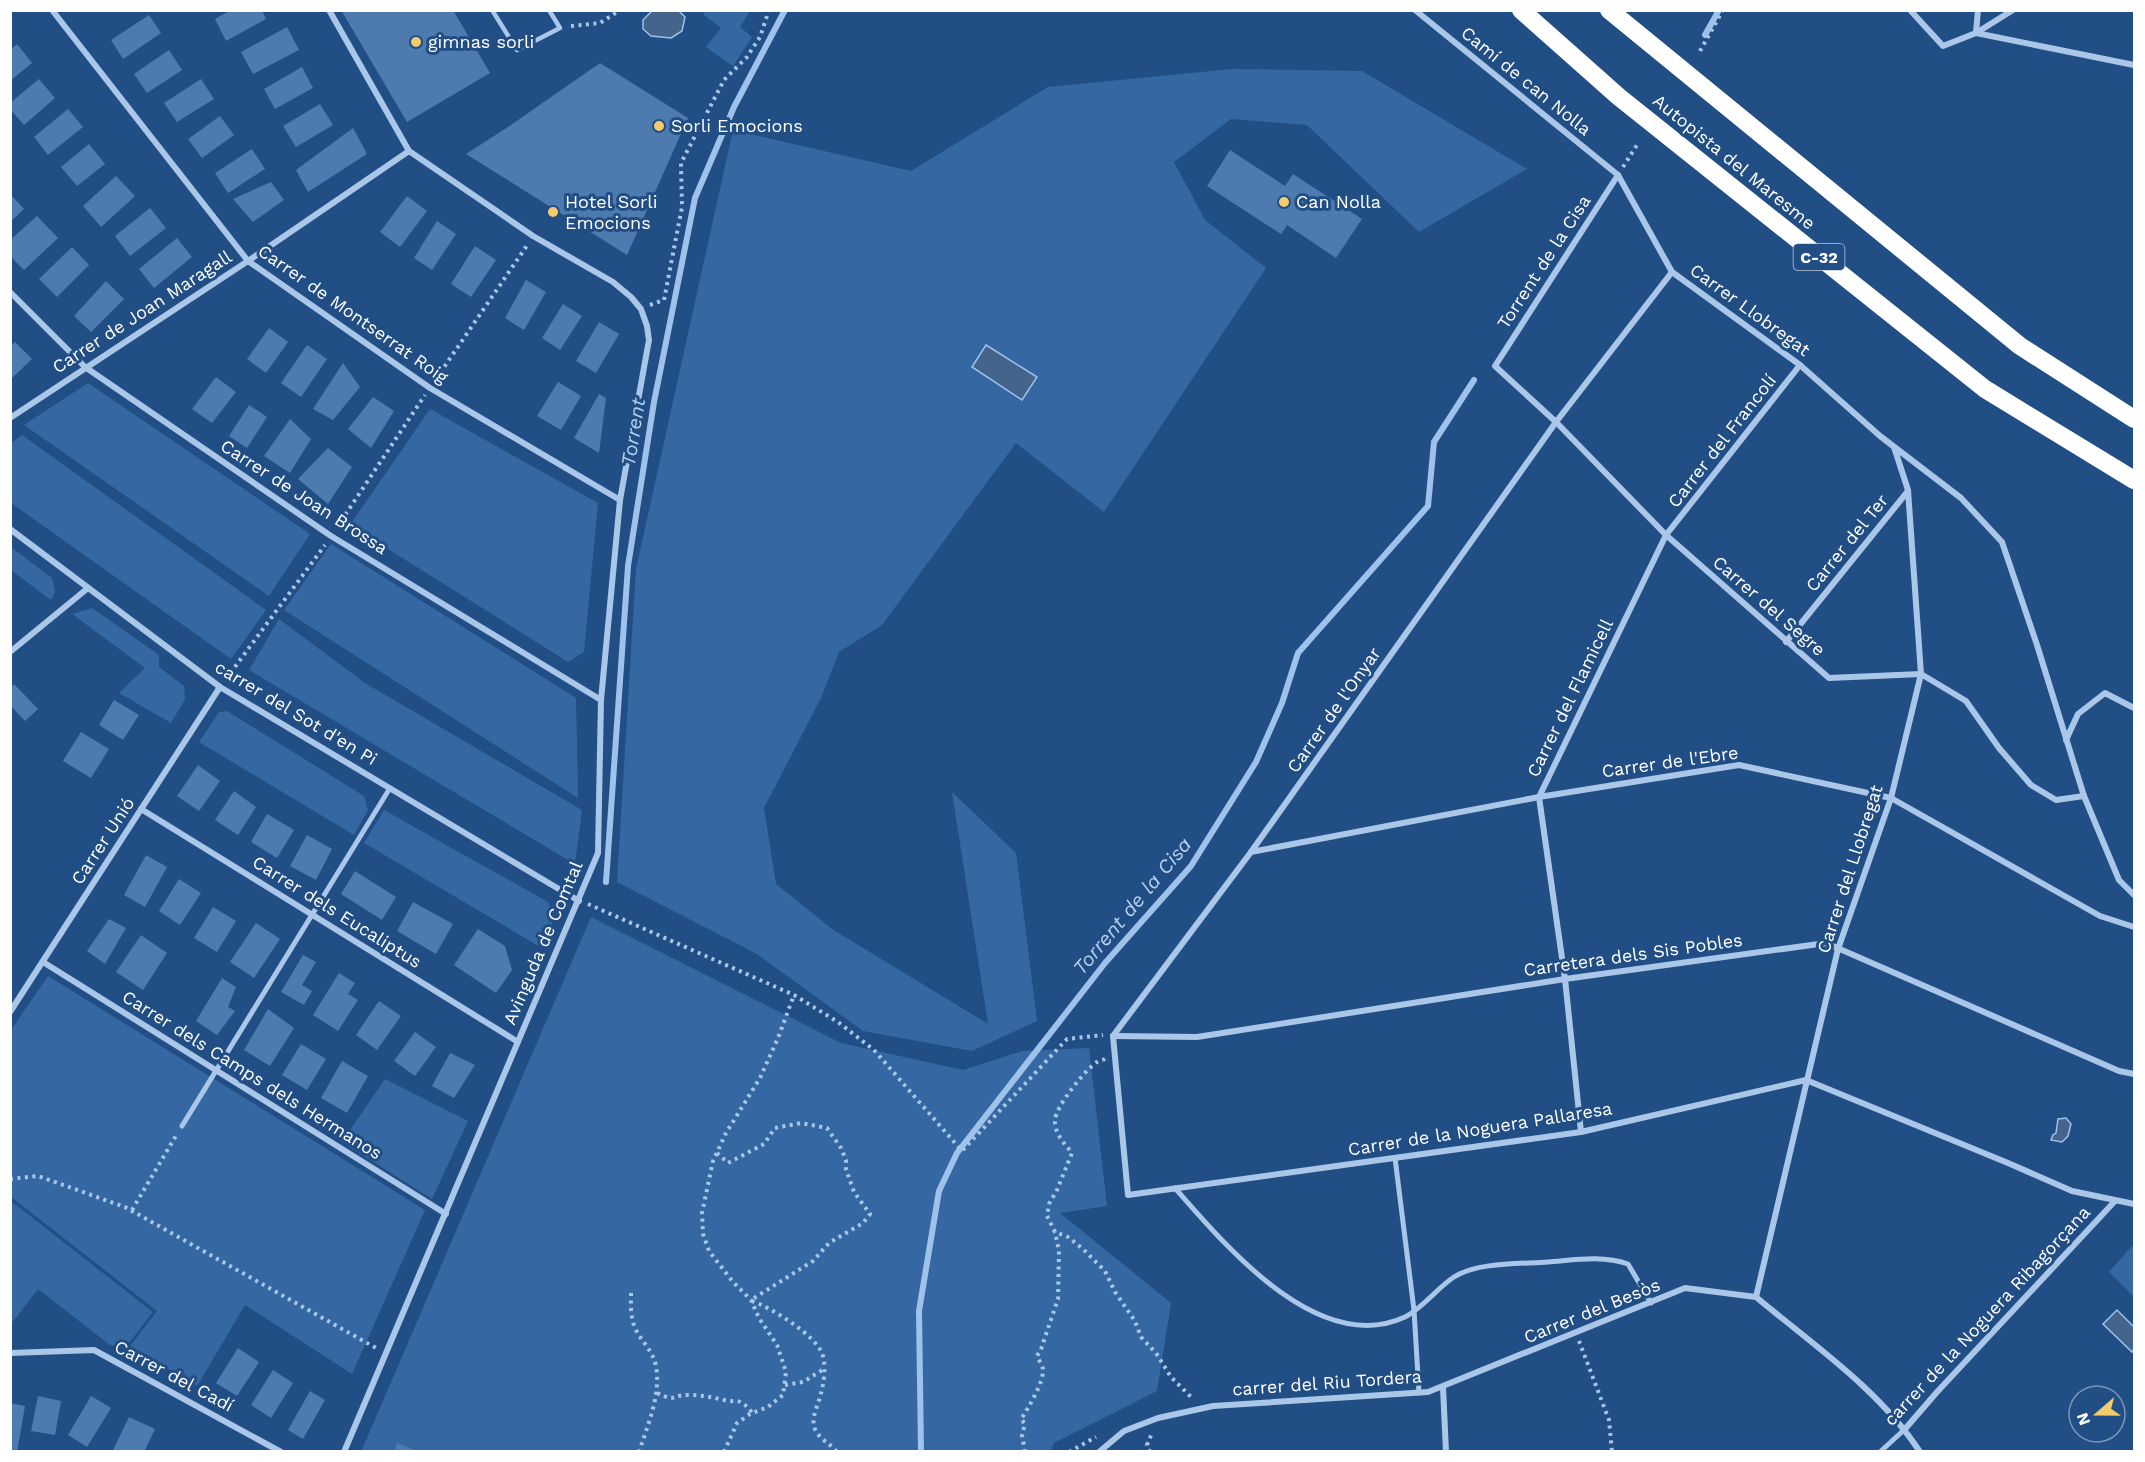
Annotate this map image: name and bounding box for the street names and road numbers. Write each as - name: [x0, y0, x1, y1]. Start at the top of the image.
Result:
- street label: Camí de can Nolla: [1457, 22, 1596, 139]
- street label: Autopista del Maresme: [1649, 90, 1820, 234]
- street label: Torrent de la Cisa: [1493, 191, 1595, 333]
- street label: Carrer de Montserrat Roig: [254, 240, 453, 388]
- road number: C-32: [1794, 244, 1844, 270]
- street label: Carrer de Joan Maragall: [48, 245, 236, 377]
- street label: Carrer Llobregat: [1686, 259, 1815, 360]
- street label: Carrer del Francolí: [1663, 370, 1780, 511]
- street label: Carrer de Joan Brossa: [217, 435, 392, 558]
- street label: Carrer del Ter: [1801, 490, 1892, 596]
- street label: Carrer del Segre: [1709, 551, 1830, 660]
- street label: Carrer del Flamicell: [1522, 615, 1617, 780]
- street label: Carrer de l'Onyar: [1282, 643, 1385, 777]
- street label: carrer del Sot d'en Pi: [211, 656, 381, 769]
- street label: Carrer de l'Ebre: [1600, 742, 1740, 781]
- street label: Carrer del Llobregat: [1812, 782, 1887, 956]
- street label: Carrer Unió: [67, 793, 139, 888]
- street label: Carrer dels Eucaliptus: [249, 851, 426, 972]
- street label: Avinguda de Comtal: [499, 857, 587, 1028]
- street label: Carretera dels Sis Pobles: [1522, 929, 1744, 980]
- street label: Carrer dels Camps dels Hermanos: [119, 986, 386, 1164]
- street label: Carrer de la Noguera Pallaresa: [1346, 1097, 1613, 1160]
- street label: carrer de la Noguera Ribagorçana: [1879, 1201, 2095, 1431]
- street label: Carrer del Besòs: [1521, 1274, 1663, 1347]
- street label: Carrer del Cadí: [111, 1335, 237, 1416]
- street label: carrer del Riu Tordera: [1231, 1365, 1422, 1400]

